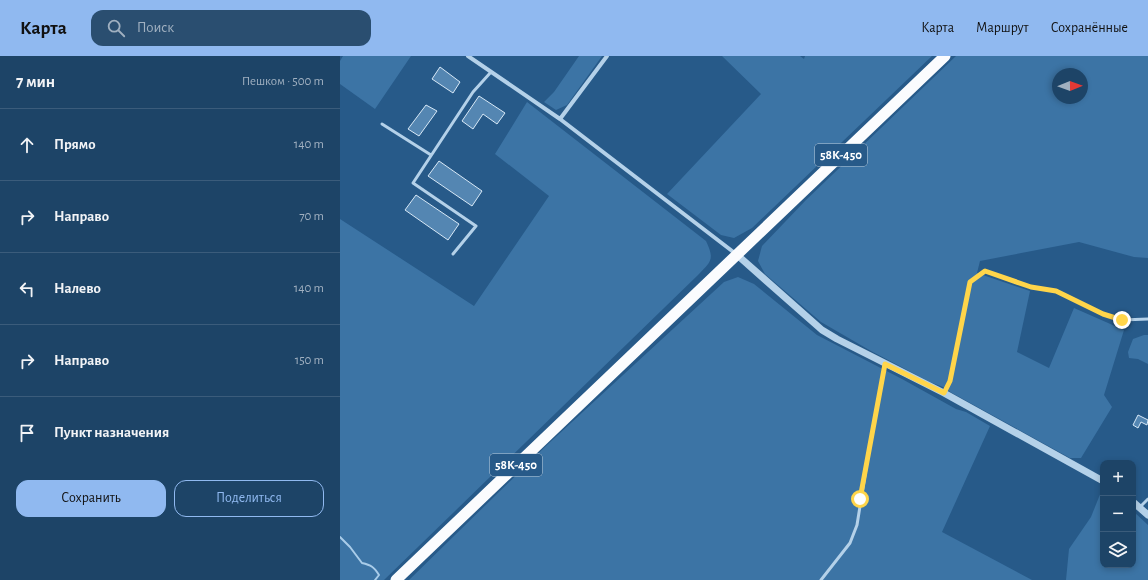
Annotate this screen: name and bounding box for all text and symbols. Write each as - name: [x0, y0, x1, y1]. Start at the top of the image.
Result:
- search box: [91, 10, 371, 46]
- icon: search: [105, 17, 127, 39]
- text: Карта: [20, 19, 67, 38]
- text: Поиск: [137, 20, 174, 35]
- text: Карта: [921, 21, 954, 35]
- text: Маршрут: [976, 21, 1029, 35]
- text: Сохранённые: [1051, 21, 1128, 35]
- north arrow: [1052, 68, 1088, 104]
- text: 7 мин: [16, 73, 55, 90]
- text: Пешком · 500 m: [242, 75, 324, 88]
- icon: ahead: [16, 134, 38, 156]
- text: Прямо: [54, 137, 96, 152]
- text: 140 m: [294, 138, 324, 151]
- road number: 58К-450: [815, 144, 867, 166]
- icon: right: [16, 206, 38, 228]
- text: Направо: [54, 209, 109, 224]
- text: 70 m: [299, 210, 324, 223]
- icon: left: [16, 278, 38, 300]
- text: Налево: [54, 281, 101, 296]
- text: 140 m: [294, 282, 324, 295]
- route end: [1113, 311, 1131, 329]
- icon: right: [16, 350, 38, 372]
- text: Направо: [54, 353, 109, 368]
- text: 150 m: [295, 354, 324, 367]
- icon: arrive: [16, 422, 38, 444]
- text: Пункт назначения: [54, 425, 169, 440]
- road number: 58К-450: [490, 454, 542, 476]
- map controls: [1100, 460, 1136, 568]
- button: +: [1100, 460, 1136, 496]
- button: Сохранить: [16, 480, 166, 517]
- button: Поделиться: [174, 480, 324, 517]
- route start: [851, 490, 869, 508]
- button: −: [1100, 496, 1136, 532]
- button: layers: [1100, 532, 1136, 568]

